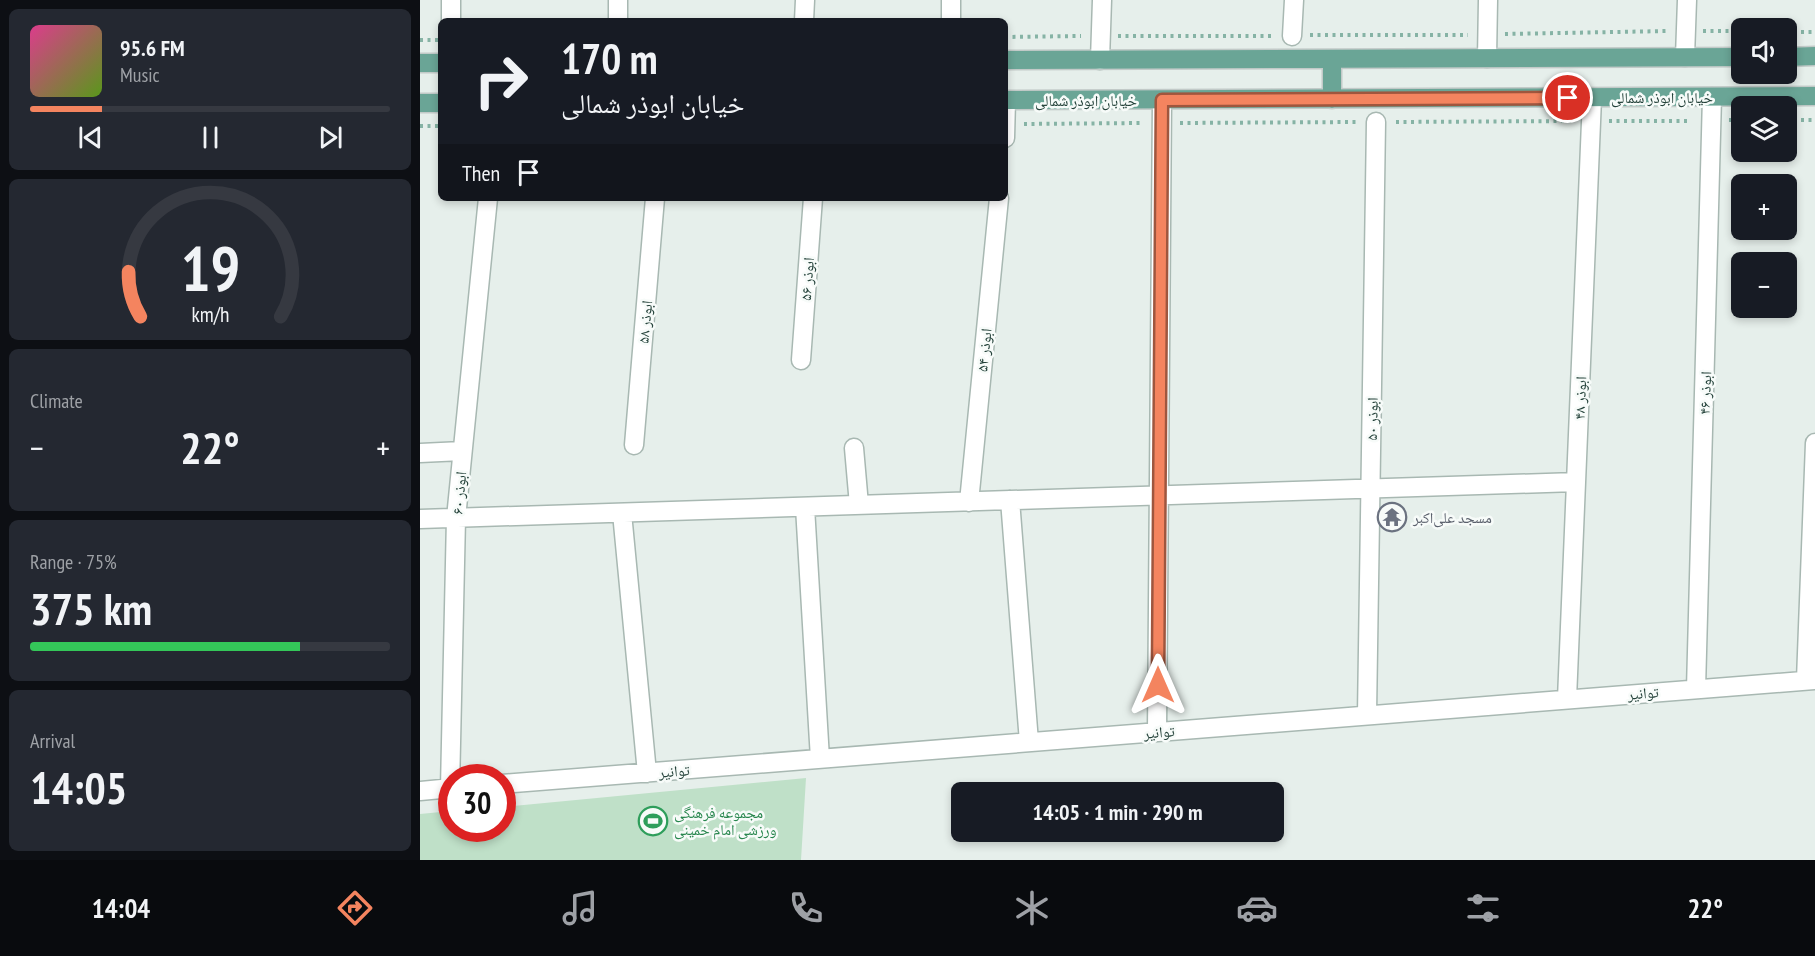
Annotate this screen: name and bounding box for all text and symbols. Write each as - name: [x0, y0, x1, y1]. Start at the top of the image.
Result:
- map controls: [1731, 18, 1797, 318]
- button: sound: [1731, 18, 1797, 84]
- text: 170 m: [561, 31, 658, 86]
- text: 95.6 FM: [120, 34, 185, 62]
- icon: right: [462, 42, 540, 120]
- text: Music: [120, 62, 160, 88]
- pin: [1542, 72, 1593, 123]
- icon: arrive: [1551, 81, 1584, 114]
- text: خیابان ابوذر شمالی: [561, 86, 744, 120]
- street label: خیابان ابوذر شمالی: [1611, 88, 1713, 108]
- street label: خیابان ابوذر شمالی: [1035, 91, 1137, 111]
- button: layers: [1731, 96, 1797, 162]
- icon: previous: [74, 121, 107, 154]
- icon: pause: [194, 121, 227, 154]
- icon: next: [314, 121, 347, 154]
- icon: arrive: [512, 156, 545, 189]
- text: Then: [462, 159, 500, 187]
- button: +: [1731, 174, 1797, 240]
- text: 19: [180, 227, 240, 308]
- button: −: [1731, 252, 1797, 318]
- street label: ابوذر ۵۶: [796, 257, 818, 301]
- text: km/h: [191, 300, 229, 328]
- street label: ابوذر ۵۸: [634, 300, 656, 344]
- street label: ابوذر ۵۴: [972, 327, 996, 373]
- street label: ابوذر ۴۶: [1695, 371, 1715, 415]
- street label: ابوذر ۴۸: [1570, 376, 1590, 420]
- text: Climate: [30, 388, 83, 414]
- street label: ابوذر ۵۰: [1362, 397, 1382, 441]
- text: 22°: [180, 418, 240, 476]
- text: −: [30, 426, 44, 469]
- text: +: [376, 426, 390, 469]
- street label: ابوذر ۶۰: [448, 471, 470, 515]
- temple icon: مسجد علی‌اکبر: [1376, 501, 1408, 533]
- place label: مسجد علی‌اکبر: [1412, 508, 1492, 528]
- text: Range · 75%: [30, 549, 117, 575]
- text: 375 km: [30, 579, 152, 637]
- position arrow: [1126, 653, 1190, 717]
- street label: توانیر: [1626, 682, 1660, 704]
- street label: توانیر: [1142, 721, 1176, 743]
- text: Arrival: [30, 728, 75, 754]
- text: 14:05: [30, 758, 127, 816]
- street label: توانیر: [657, 760, 691, 782]
- speed limit sign: 30: [438, 764, 516, 842]
- text: 14:05 · 1 min · 290 m: [1032, 798, 1203, 826]
- place label: مجموعه فرهنگی ورزشی امام خمینی: [674, 803, 777, 840]
- sports icon: مجموعه فرهنگی ورزشی امام خمینی: [637, 805, 669, 837]
- icon: directions: [334, 887, 376, 929]
- icon: music: [559, 887, 601, 929]
- icon: phone: [785, 887, 827, 929]
- icon: climate: [1011, 887, 1053, 929]
- icon: car: [1236, 887, 1278, 929]
- icon: filters: [1462, 887, 1504, 929]
- text: 14:04: [92, 891, 150, 925]
- text: 22°: [1687, 891, 1723, 925]

